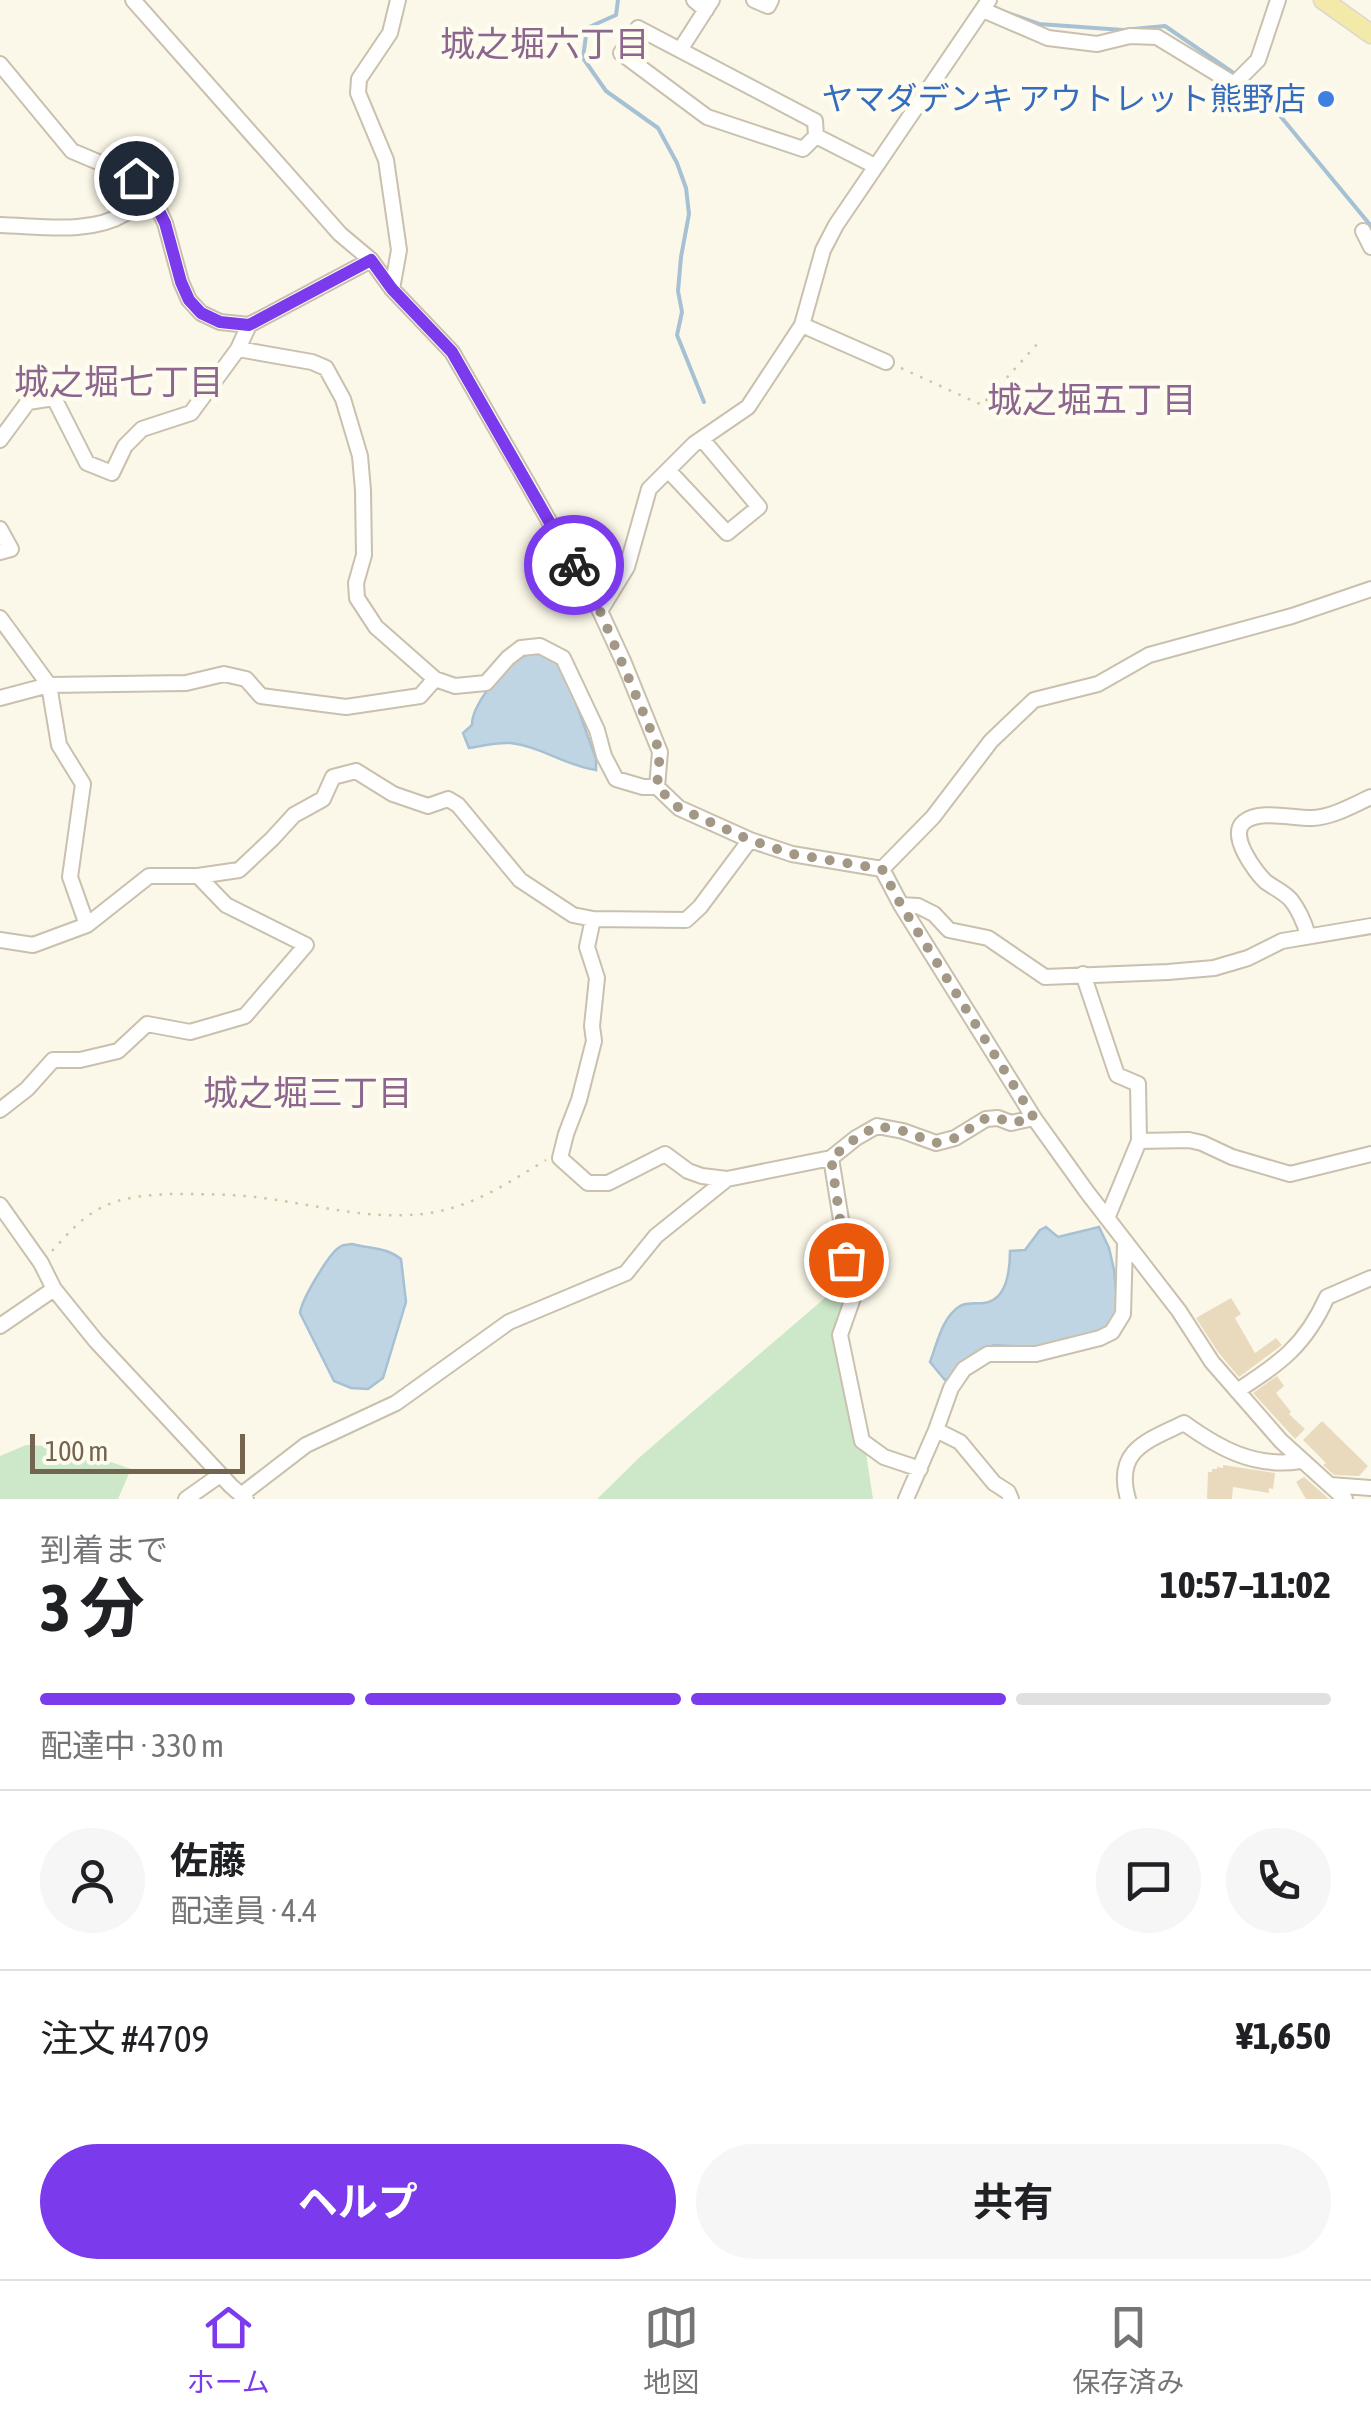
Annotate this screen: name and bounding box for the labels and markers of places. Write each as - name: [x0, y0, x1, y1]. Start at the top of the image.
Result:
- place label: ヤマダデンキ アウトレット熊野店: [822, 80, 1306, 117]
- marker: ヤマダデンキ アウトレット熊野店: [1315, 88, 1337, 110]
- pin: [94, 136, 179, 221]
- pin: [804, 1218, 889, 1303]

